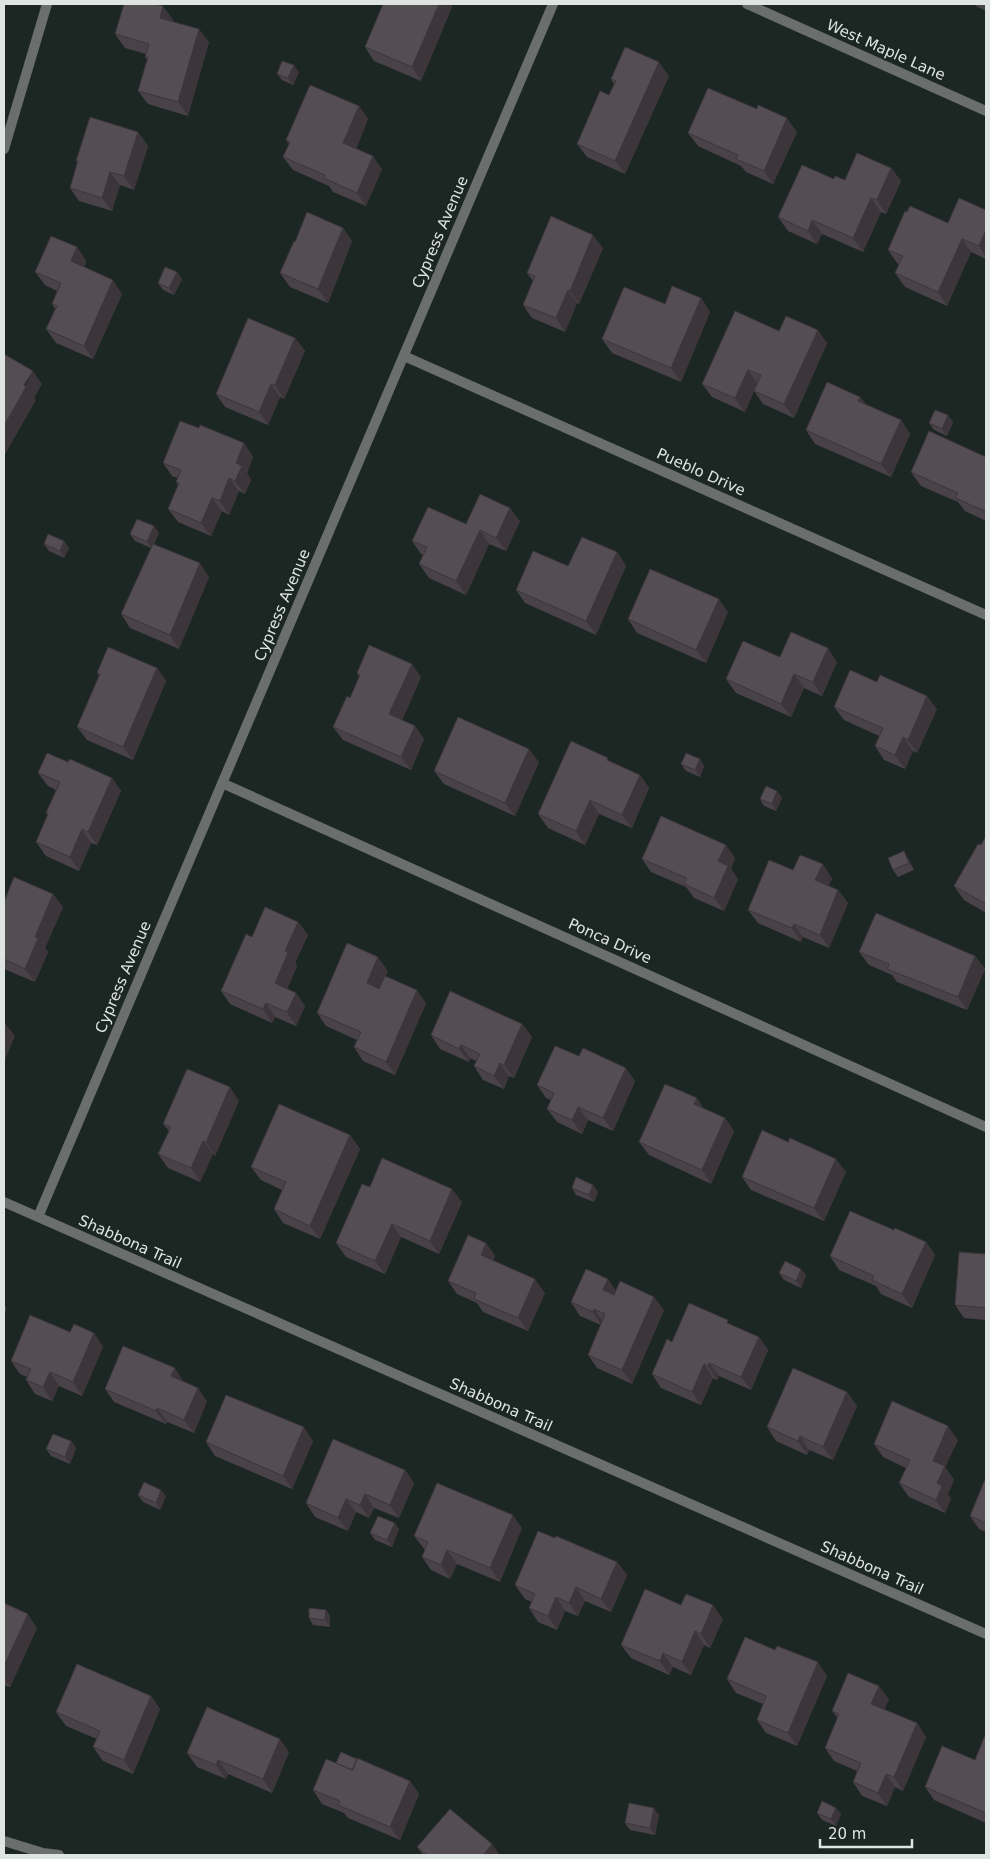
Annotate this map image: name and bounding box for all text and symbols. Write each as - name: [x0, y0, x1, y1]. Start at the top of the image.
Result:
- street label: West Maple Lane: [824, 16, 948, 84]
- street label: Cypress Avenue: [408, 173, 472, 291]
- street label: Pueblo Drive: [654, 444, 748, 500]
- street label: Cypress Avenue: [250, 546, 314, 664]
- street label: Ponca Drive: [566, 915, 654, 967]
- street label: Cypress Avenue: [91, 918, 155, 1036]
- street label: Shabbona Trail: [76, 1211, 184, 1273]
- street label: Shabbona Trail: [447, 1374, 555, 1436]
- street label: Shabbona Trail: [818, 1537, 926, 1599]
- scale bar: [820, 1816, 912, 1848]
- text: 20 m: [828, 1825, 866, 1843]

